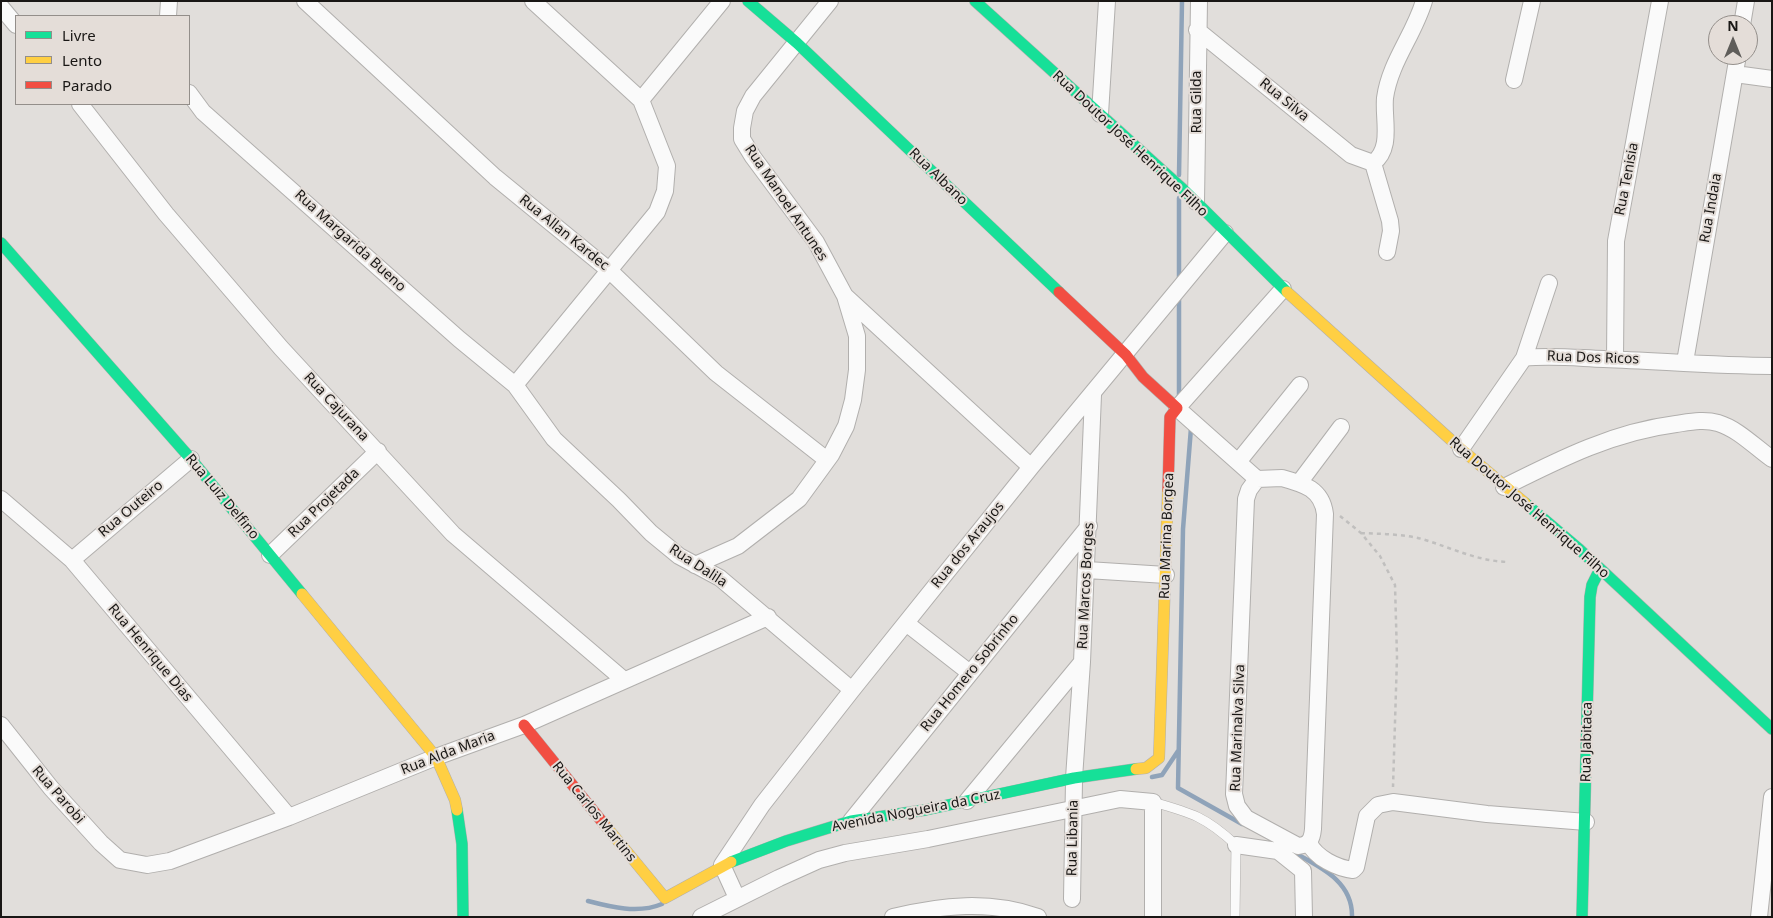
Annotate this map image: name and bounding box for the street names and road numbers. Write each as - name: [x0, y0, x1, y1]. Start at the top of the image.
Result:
- street label: Rua Doutor José Henrique Filho: [1049, 67, 1211, 221]
- street label: Rua Gilda: [1189, 71, 1205, 133]
- street label: Rua Silva: [1256, 75, 1312, 125]
- street label: Rua Tenisia: [1612, 141, 1642, 217]
- street label: Rua Manoel Antunes: [741, 142, 831, 264]
- street label: Rua Albano: [905, 145, 971, 209]
- street label: Rua Indaia: [1697, 172, 1725, 244]
- street label: Rua Margarida Bueno: [291, 187, 409, 295]
- street label: Rua Allan Kardec: [516, 192, 612, 274]
- street label: Rua Dos Ricos: [1547, 348, 1639, 368]
- street label: Rua Cajurana: [300, 369, 372, 445]
- street label: Rua Doutor José Henrique Filho: [1446, 434, 1612, 582]
- street label: Rua Luiz Delfino: [182, 451, 262, 543]
- street label: Rua Projetada: [285, 465, 363, 541]
- street label: Rua Marina Borgea: [1156, 472, 1178, 600]
- street label: Rua Outeiro: [95, 477, 167, 541]
- street label: Rua dos Araujos: [928, 499, 1008, 591]
- street label: Rua Marcos Borges: [1074, 522, 1098, 650]
- street label: Rua Dalila: [666, 541, 730, 591]
- street label: Rua Henrique Dias: [104, 601, 196, 705]
- street label: Rua Homero Sobrinho: [917, 611, 1023, 735]
- street label: Rua Marinalva Silva: [1227, 664, 1249, 792]
- street label: Rua Jabitaca: [1578, 702, 1596, 782]
- street label: Rua Alda Maria: [399, 727, 497, 779]
- street label: Rua Carlos Martins: [548, 758, 640, 866]
- street label: Rua Parobi: [28, 763, 88, 827]
- street label: Avenida Nogueira da Cruz: [830, 786, 1002, 836]
- street label: Rua Libania: [1064, 800, 1082, 876]

